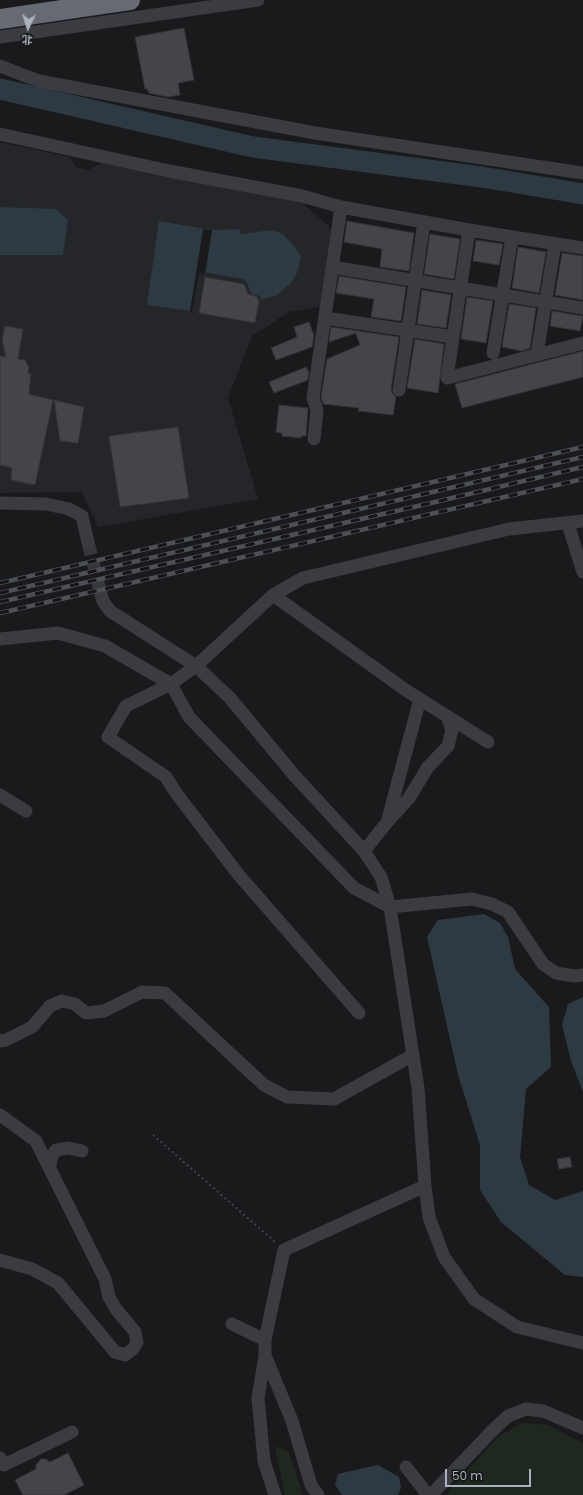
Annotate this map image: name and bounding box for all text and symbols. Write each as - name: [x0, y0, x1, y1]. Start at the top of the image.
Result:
- north arrow: [8, 8, 48, 48]
- text: 北: [21, 32, 33, 48]
- scale bar: [447, 1461, 533, 1487]
- text: 50 m: [452, 1467, 483, 1484]

